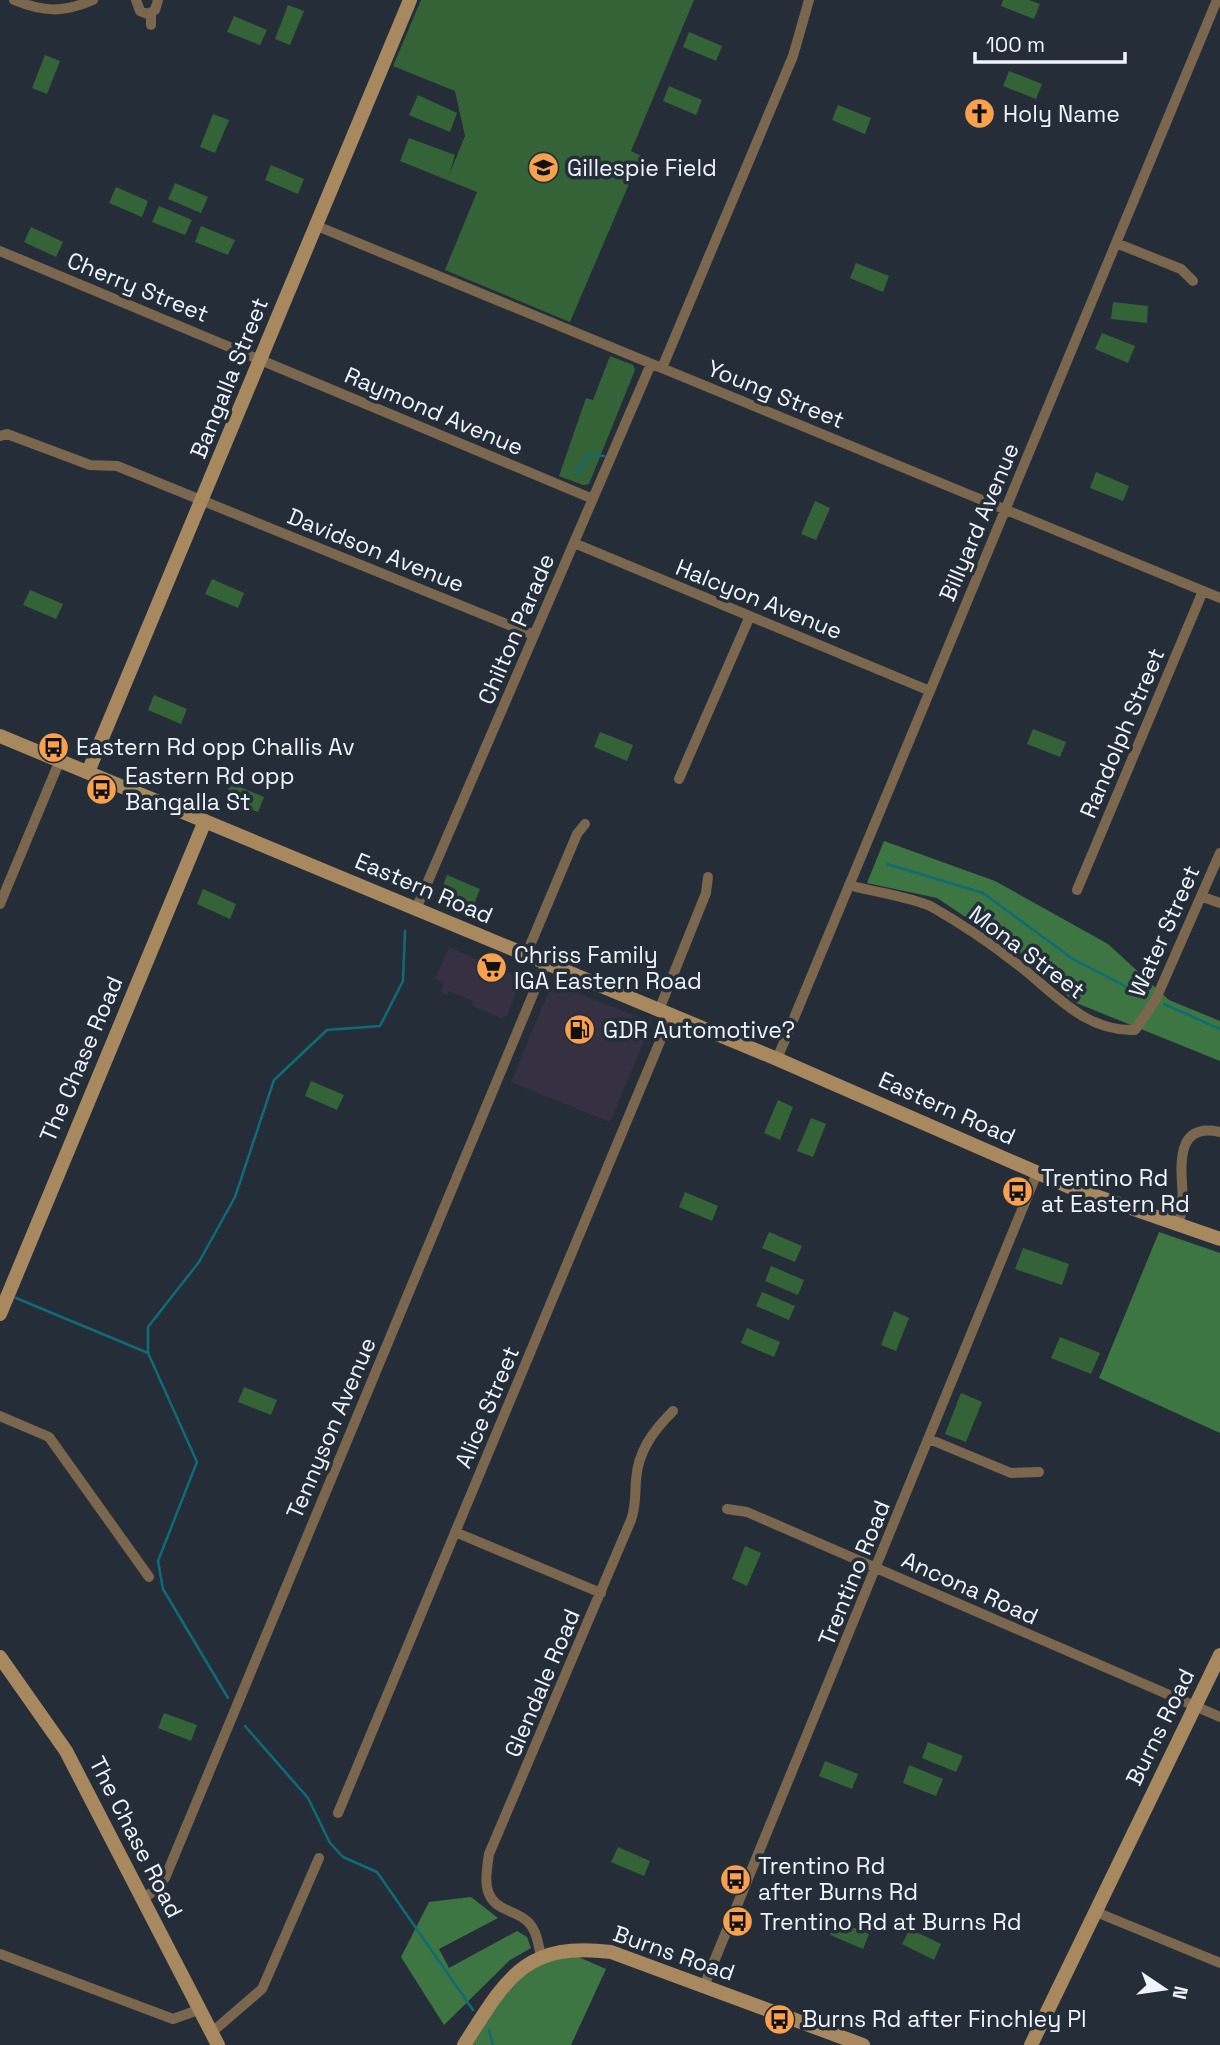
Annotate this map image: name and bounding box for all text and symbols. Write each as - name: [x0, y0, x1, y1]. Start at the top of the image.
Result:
- scale bar: [975, 21, 1126, 65]
- text: 100 m: [986, 31, 1045, 58]
- church icon: Holy Name: [963, 97, 997, 131]
- place label: Holy Name: [1003, 99, 1120, 129]
- school or university icon: Gillespie Field: [527, 151, 561, 185]
- place label: Gillespie Field: [567, 153, 717, 183]
- street label: Cherry Street: [63, 245, 213, 329]
- street label: Bangalla Street: [183, 293, 275, 463]
- street label: Young Street: [703, 353, 849, 435]
- street label: Raymond Avenue: [340, 360, 528, 462]
- street label: Billyard Avenue: [932, 438, 1026, 606]
- street label: Davidson Avenue: [283, 501, 469, 599]
- street label: Chilton Parade: [471, 549, 561, 709]
- street label: Halcyon Avenue: [671, 552, 847, 646]
- street label: Randolph Street: [1073, 644, 1171, 822]
- bus stop icon: Eastern Rd opp Challis Av: [36, 730, 70, 764]
- place label: Eastern Rd opp Challis Av: [76, 732, 355, 762]
- place label: Eastern Rd opp Bangalla St: [125, 761, 294, 817]
- bus stop icon: Eastern Rd opp Bangalla St: [85, 772, 119, 806]
- street label: Eastern Road: [351, 846, 497, 930]
- street label: Water Street: [1122, 860, 1206, 1002]
- street label: Mona Street: [963, 899, 1091, 1005]
- place label: Chriss Family IGA Eastern Road: [514, 940, 702, 996]
- supermarket icon: Chriss Family IGA Eastern Road: [474, 951, 508, 985]
- street label: The Chase Road: [33, 972, 129, 1146]
- fuel station icon: GDR Automotive?: [563, 1013, 597, 1047]
- place label: GDR Automotive?: [603, 1015, 795, 1045]
- street label: Eastern Road: [874, 1064, 1020, 1152]
- place label: Trentino Rd at Eastern Rd: [1041, 1163, 1190, 1219]
- bus stop icon: Trentino Rd at Eastern Rd: [1001, 1174, 1035, 1208]
- street label: Tennyson Avenue: [279, 1333, 383, 1523]
- street label: Alice Street: [448, 1342, 526, 1472]
- street label: Trentino Road: [811, 1496, 897, 1650]
- street label: Ancona Road: [897, 1545, 1043, 1631]
- street label: Glendale Road: [497, 1604, 587, 1762]
- street label: Burns Road: [1119, 1664, 1201, 1790]
- street label: The Chase Road: [82, 1751, 190, 1923]
- place label: Trentino Rd after Burns Rd: [758, 1851, 918, 1907]
- bus stop icon: Trentino Rd after Burns Rd: [718, 1862, 752, 1896]
- bus stop icon: Trentino Rd at Burns Rd: [720, 1905, 754, 1939]
- place label: Trentino Rd at Burns Rd: [760, 1907, 1022, 1937]
- street label: Burns Road: [609, 1918, 739, 1988]
- north arrow: [1129, 1954, 1199, 2024]
- text: N: [1166, 1984, 1194, 2002]
- bus stop icon: Burns Rd after Finchley Pl: [762, 2002, 796, 2036]
- place label: Burns Rd after Finchley Pl: [802, 2004, 1087, 2034]

